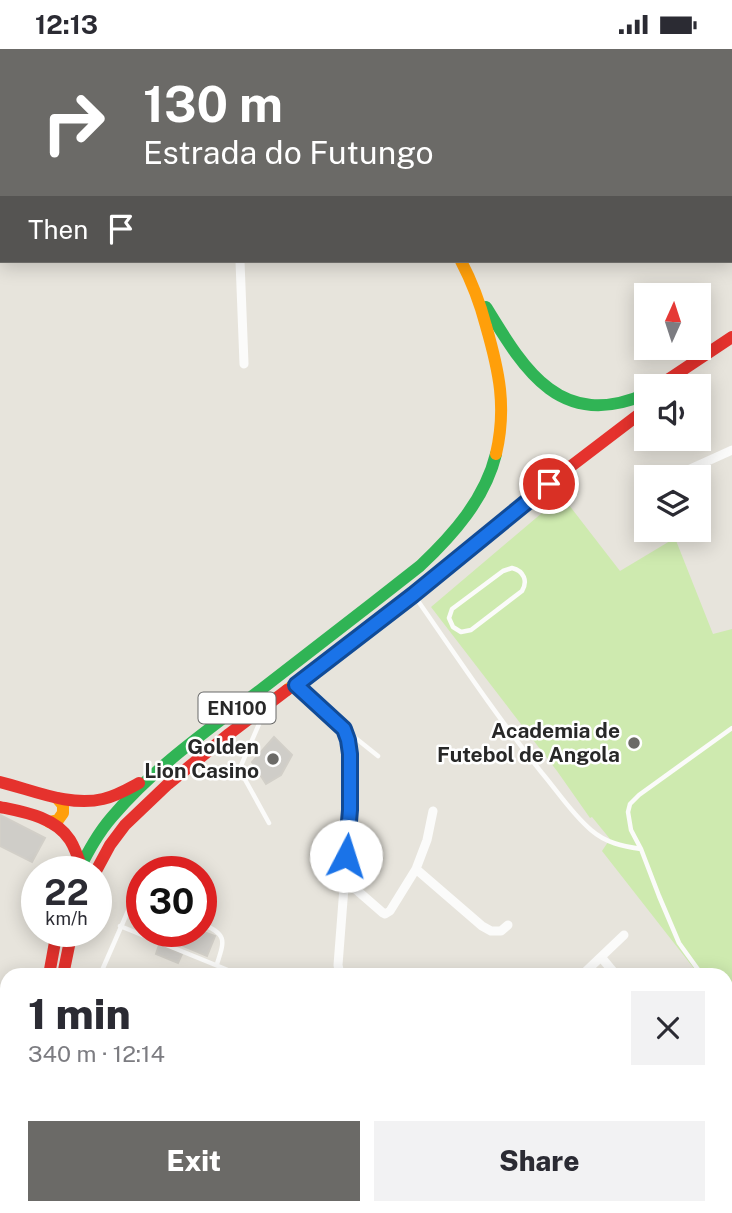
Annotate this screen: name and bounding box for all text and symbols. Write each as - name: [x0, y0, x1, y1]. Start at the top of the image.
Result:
- text: 12:13: [35, 9, 98, 40]
- text: 130 m: [143, 75, 283, 133]
- icon: right: [28, 77, 119, 168]
- text: Estrada do Futungo: [143, 134, 434, 171]
- icon: arrive: [102, 210, 140, 248]
- text: Then: [28, 214, 88, 245]
- north arrow: [634, 283, 710, 361]
- map controls: [634, 283, 711, 542]
- button: sound: [634, 374, 711, 451]
- pin: [519, 454, 579, 514]
- icon: arrive: [530, 465, 568, 503]
- button: layers: [634, 465, 711, 542]
- road number: EN100: [198, 693, 276, 723]
- place label: Academia de Futebol de Angola: [437, 718, 620, 767]
- place label: Golden Lion Casino: [144, 734, 259, 783]
- marker: Academia de Futebol de Angola: [626, 735, 642, 751]
- marker: Golden Lion Casino: [265, 751, 281, 767]
- position arrow: [309, 819, 383, 893]
- speed limit sign: 30: [126, 856, 217, 947]
- text: 22: [44, 872, 89, 913]
- text: km/h: [45, 908, 88, 929]
- text: 1 min: [28, 989, 131, 1038]
- button: close: [631, 991, 705, 1065]
- text: 340 m · 12:14: [28, 1040, 165, 1067]
- button: Exit: [28, 1121, 360, 1201]
- button: Share: [374, 1121, 705, 1201]

